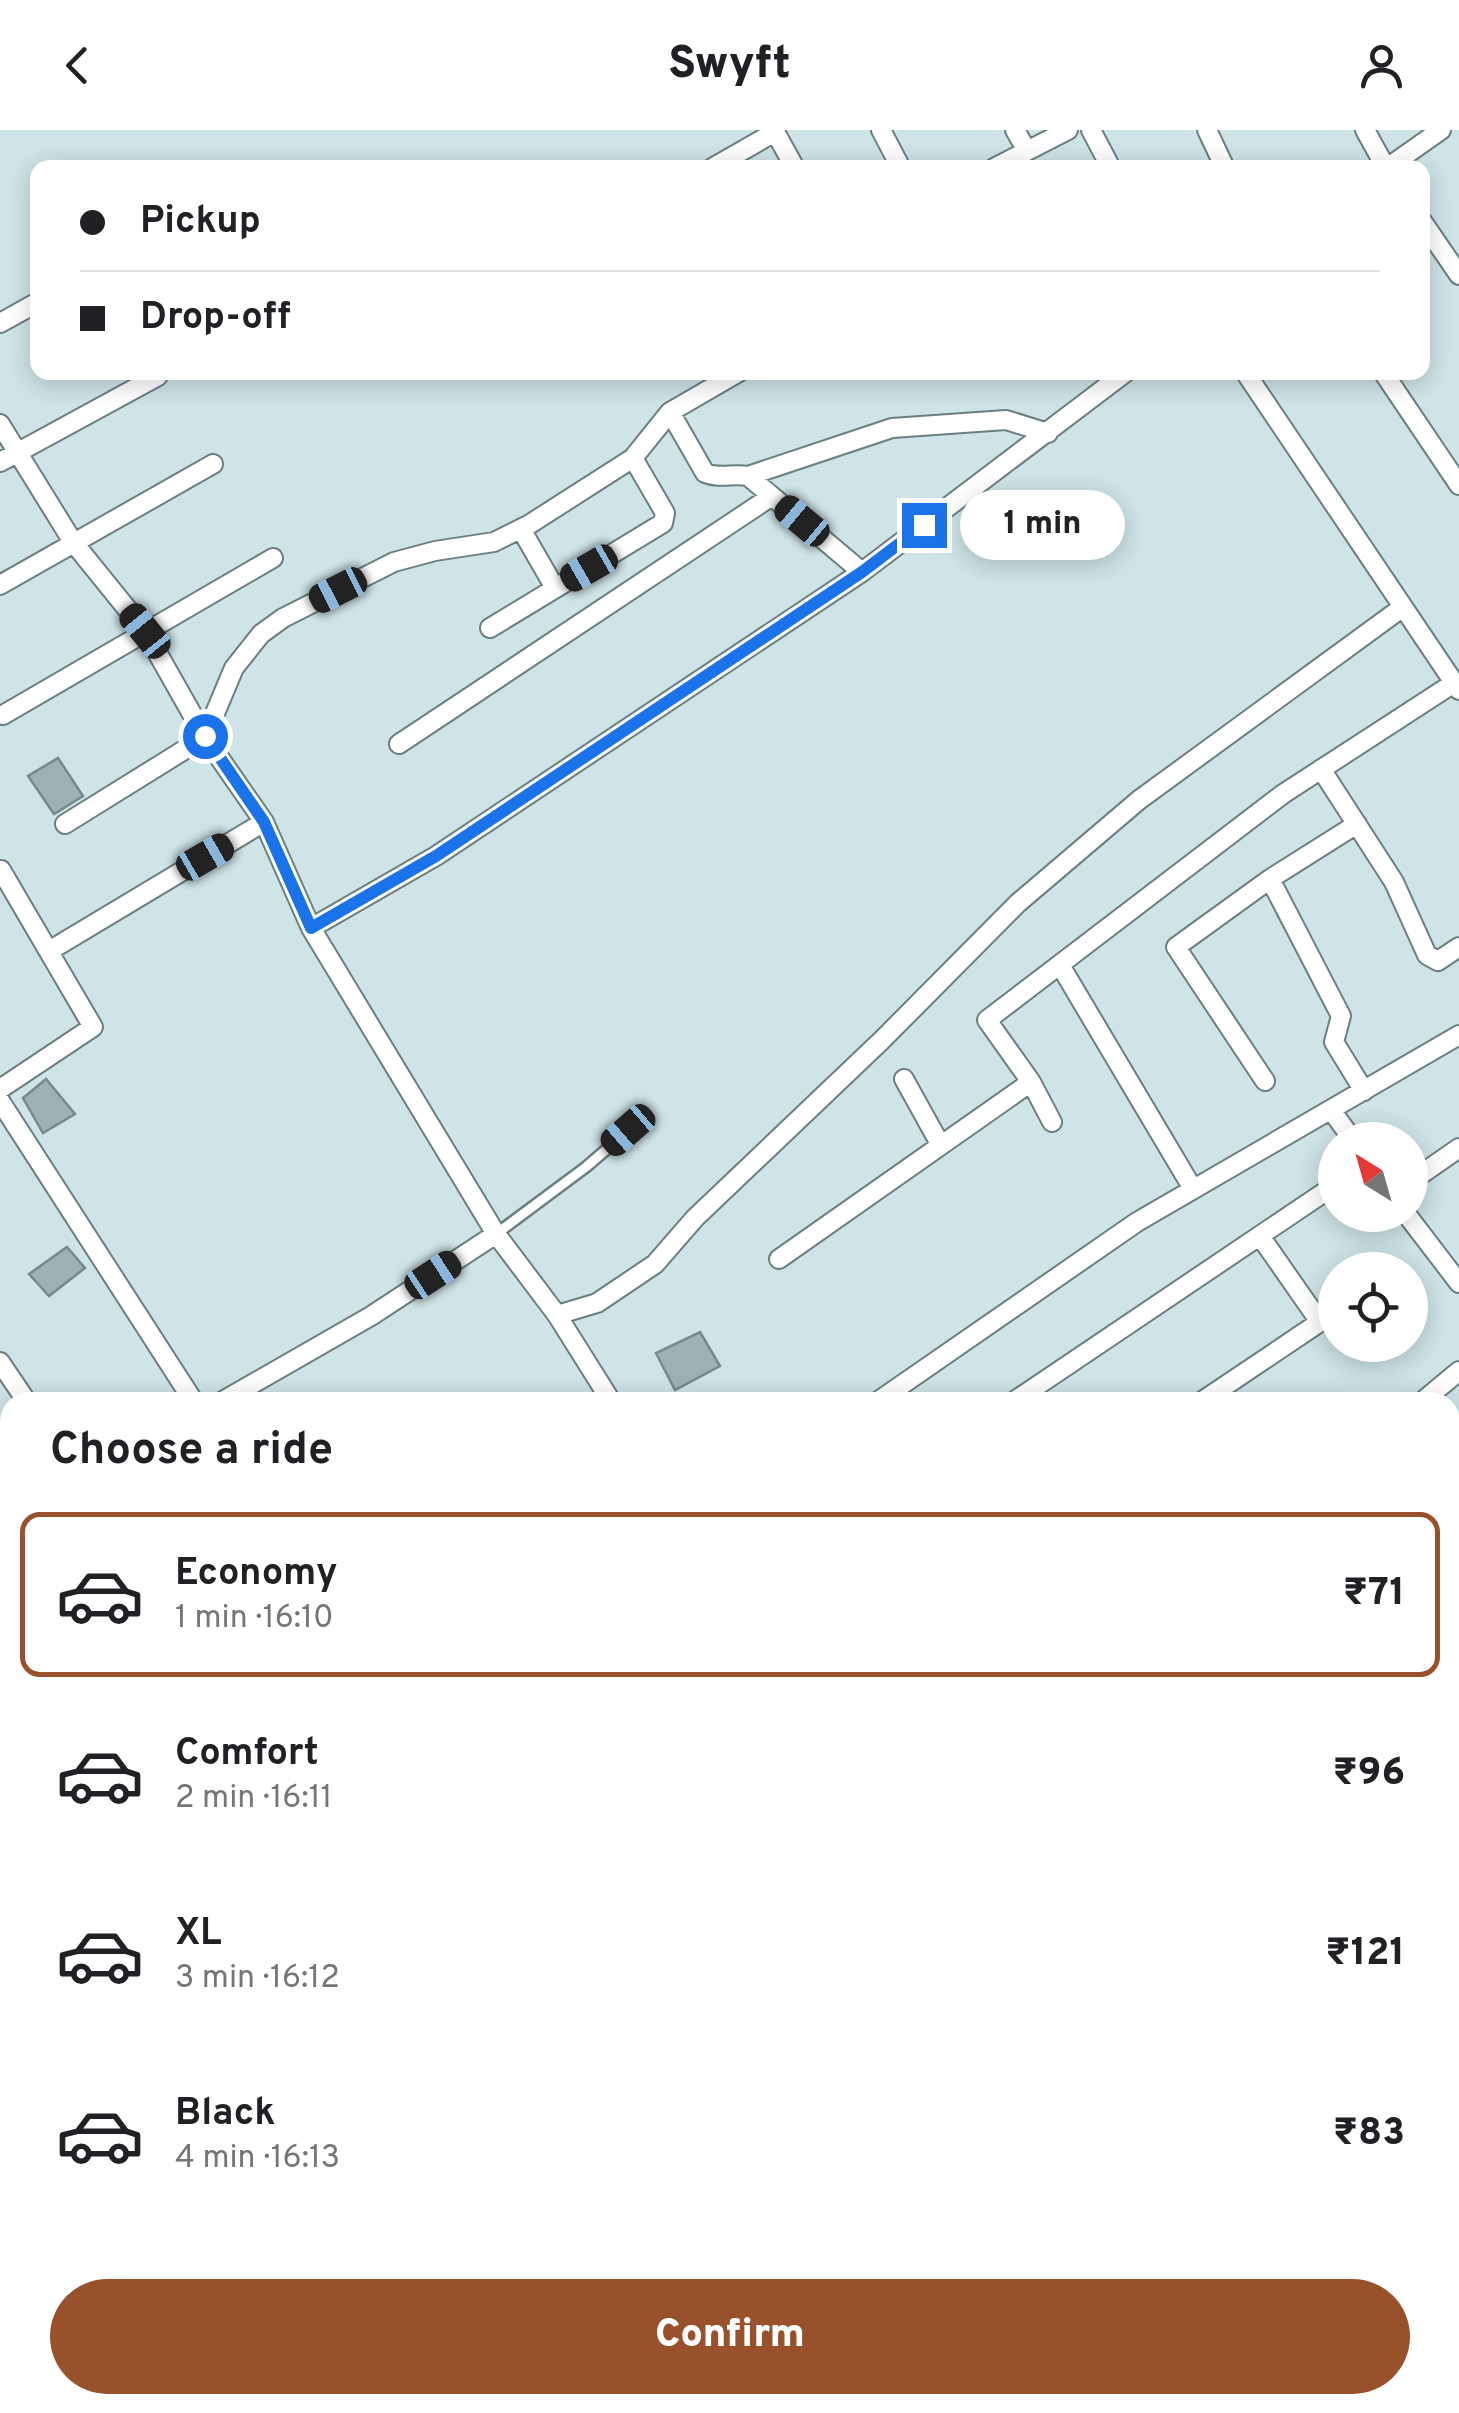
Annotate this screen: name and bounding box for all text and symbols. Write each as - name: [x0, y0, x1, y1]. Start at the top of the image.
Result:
- text: Swyft: [668, 37, 791, 94]
- icon: back: [50, 38, 105, 93]
- icon: person: [1354, 38, 1409, 93]
- text: Pickup: [140, 198, 261, 247]
- text: Drop-off: [140, 294, 291, 343]
- car: [769, 490, 835, 552]
- callout: 1 min: [959, 490, 1124, 560]
- route end: [902, 503, 947, 548]
- text: 1 min: [1003, 505, 1082, 545]
- car: [556, 540, 622, 596]
- car: [304, 563, 372, 617]
- car: [114, 598, 176, 664]
- route start: [183, 714, 228, 759]
- car: [172, 829, 238, 885]
- car: [596, 1099, 660, 1161]
- north arrow: [1318, 1122, 1428, 1232]
- map controls: [1318, 1122, 1428, 1362]
- car: [400, 1246, 466, 1304]
- button: locate: [1318, 1252, 1428, 1362]
- text: Choose a ride: [50, 1423, 333, 1480]
- icon: car: [55, 1550, 145, 1640]
- text: Economy: [175, 1550, 337, 1599]
- text: ₹71: [1343, 1570, 1405, 1619]
- text: 1 min · 16:10: [175, 1599, 333, 1639]
- icon: car: [55, 1730, 145, 1820]
- text: Comfort: [175, 1730, 319, 1779]
- text: ₹96: [1333, 1750, 1405, 1799]
- text: 2 min · 16:11: [175, 1779, 333, 1819]
- icon: car: [55, 1910, 145, 2000]
- text: XL: [175, 1910, 222, 1959]
- text: ₹121: [1326, 1930, 1405, 1979]
- text: 3 min · 16:12: [175, 1959, 340, 1999]
- icon: car: [55, 2090, 145, 2180]
- text: Black: [175, 2090, 275, 2139]
- text: ₹83: [1333, 2110, 1405, 2159]
- text: 4 min · 16:13: [175, 2139, 340, 2179]
- button: Confirm: [50, 2279, 1410, 2394]

